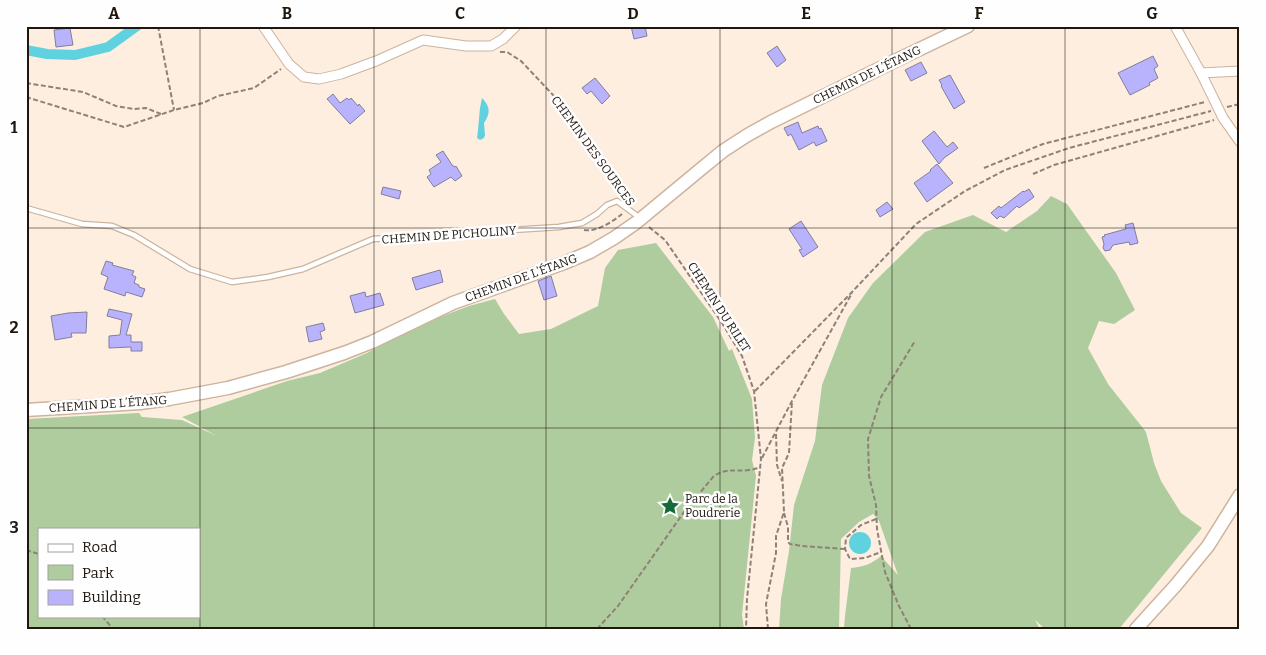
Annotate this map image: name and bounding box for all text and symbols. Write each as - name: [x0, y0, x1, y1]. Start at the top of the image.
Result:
- text: A: [108, 4, 120, 23]
- text: B: [282, 4, 292, 23]
- text: C: [455, 4, 465, 23]
- text: D: [627, 4, 639, 23]
- text: E: [801, 4, 811, 23]
- text: F: [975, 4, 984, 23]
- text: G: [1146, 4, 1158, 23]
- street label: CHEMIN DE L’ÉTANG: [810, 42, 924, 107]
- street label: CHEMIN DES SOURCES: [548, 93, 638, 209]
- text: 1: [11, 118, 18, 137]
- street label: CHEMIN DE PICHOLINY: [381, 223, 517, 247]
- street label: CHEMIN DE L’ÉTANG: [463, 250, 579, 305]
- street label: CHEMIN DU RILET: [685, 259, 753, 355]
- text: 2: [9, 318, 19, 337]
- street label: CHEMIN DE L’ÉTANG: [48, 392, 168, 415]
- place label: Parc de la Poudrerie: [685, 492, 740, 520]
- place icon: Parc de la Poudrerie: [659, 495, 681, 517]
- text: 3: [9, 518, 19, 537]
- legend: [38, 528, 200, 618]
- text: Road: [82, 538, 117, 556]
- text: Park: [82, 564, 114, 582]
- text: Building: [82, 588, 141, 606]

